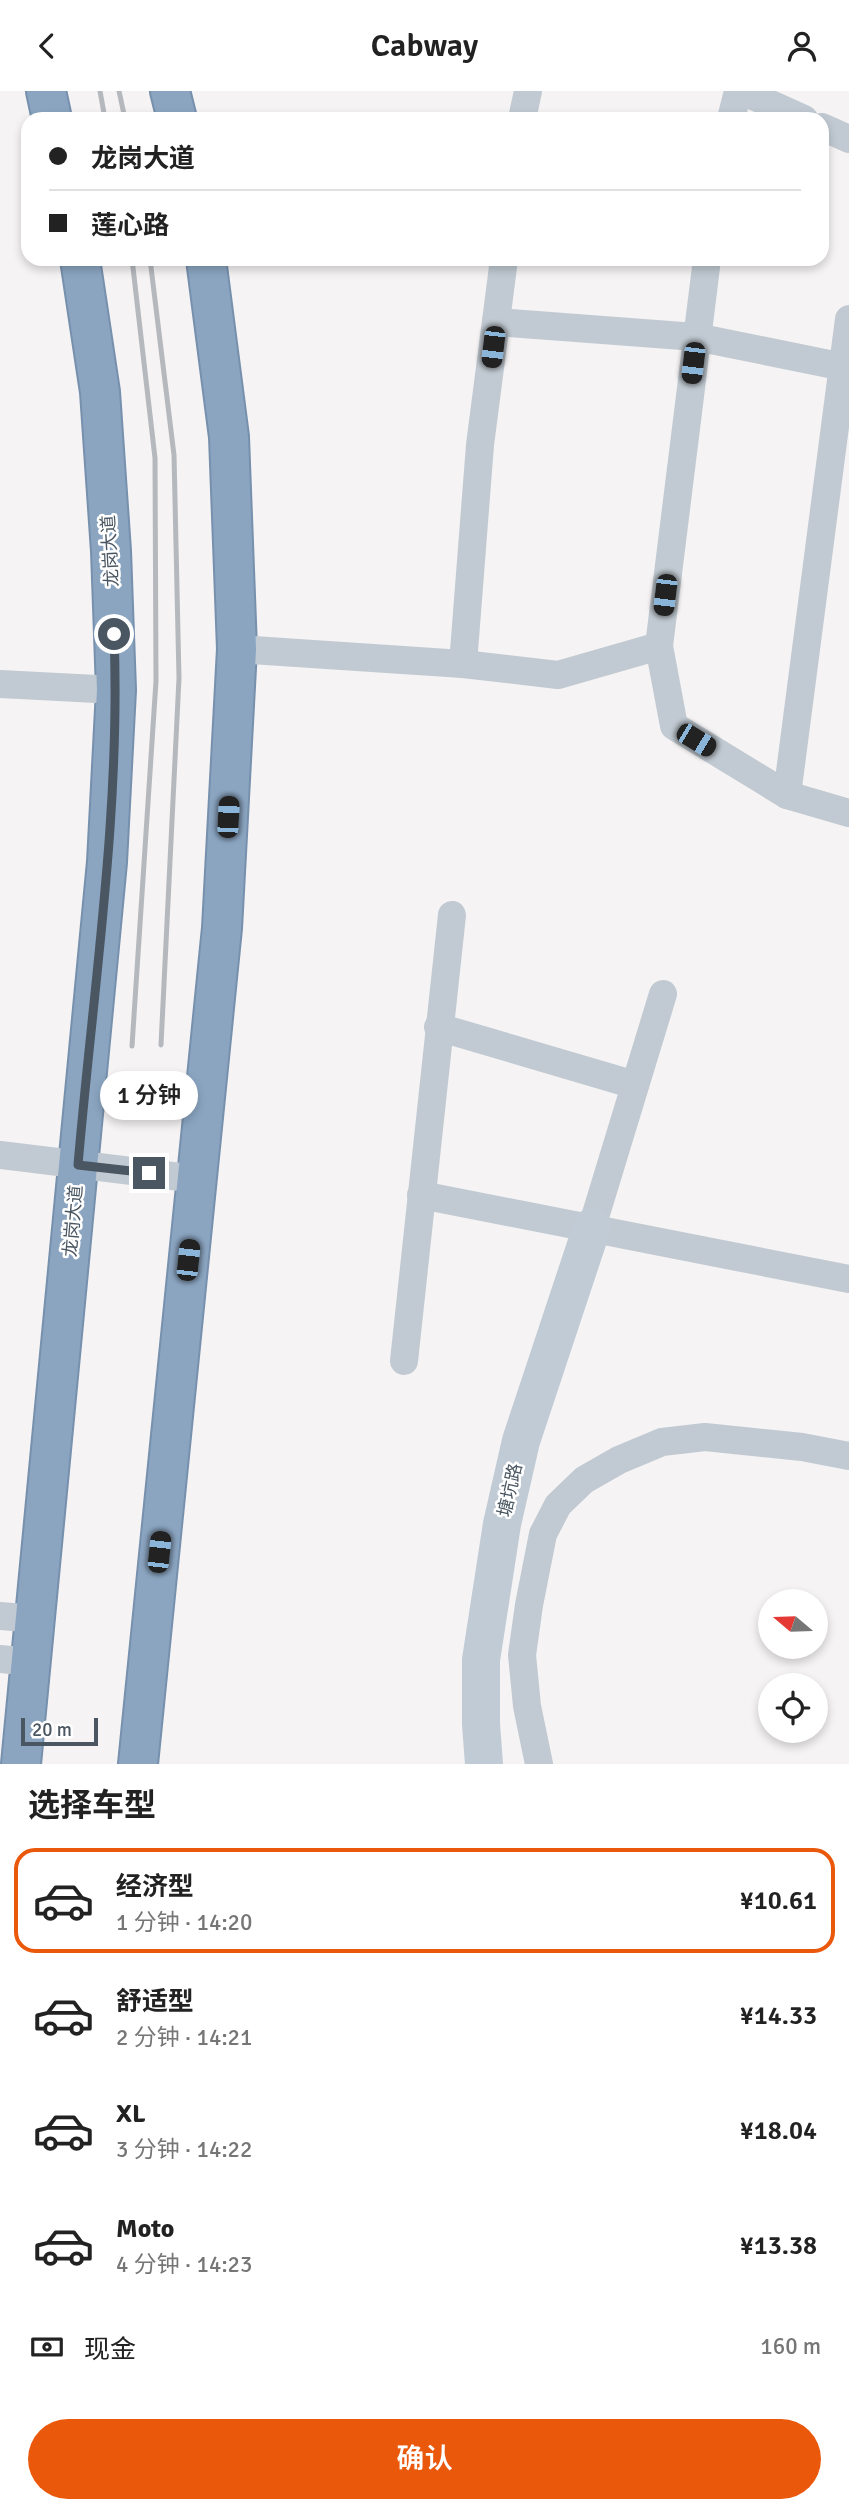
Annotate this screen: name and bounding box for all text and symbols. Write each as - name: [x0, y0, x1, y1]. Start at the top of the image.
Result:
- text: Cabway: [371, 26, 478, 65]
- icon: back: [28, 27, 66, 65]
- icon: person: [783, 27, 821, 65]
- text: 龙岗大道: [91, 143, 195, 175]
- text: 莲心路: [91, 210, 169, 242]
- car: [481, 325, 506, 369]
- car: [681, 341, 706, 385]
- street label: 龙岗大道: [97, 514, 123, 588]
- car: [653, 573, 678, 617]
- route start: [98, 618, 130, 650]
- car: [673, 720, 720, 760]
- car: [217, 795, 240, 839]
- callout: 1 分钟: [100, 1072, 198, 1121]
- text: 1 分钟: [117, 1081, 181, 1110]
- route end: [133, 1157, 165, 1189]
- street label: 龙岗大道: [59, 1184, 87, 1258]
- car: [176, 1238, 201, 1282]
- street label: 塘坑路: [493, 1461, 527, 1519]
- car: [147, 1530, 172, 1574]
- north arrow: [758, 1589, 828, 1659]
- map controls: [758, 1589, 828, 1743]
- button: locate: [758, 1673, 828, 1743]
- scale bar: [21, 1715, 98, 1747]
- text: 20 m: [32, 1718, 72, 1742]
- text: 选择车型: [28, 1786, 156, 1825]
- icon: car: [32, 1869, 95, 1932]
- text: 经济型: [116, 1871, 194, 1903]
- text: ¥10.61: [740, 1885, 817, 1917]
- text: 1 分钟 · 14:20: [116, 1908, 252, 1937]
- icon: car: [32, 1984, 95, 2047]
- text: 舒适型: [116, 1986, 194, 2018]
- text: ¥14.33: [740, 2000, 817, 2032]
- text: 2 分钟 · 14:21: [116, 2023, 252, 2052]
- text: XL: [116, 2098, 146, 2130]
- icon: car: [32, 2099, 95, 2162]
- text: ¥18.04: [740, 2115, 817, 2147]
- text: 3 分钟 · 14:22: [116, 2135, 252, 2164]
- text: Moto: [116, 2213, 174, 2245]
- icon: car: [32, 2214, 95, 2277]
- text: ¥13.38: [740, 2230, 817, 2262]
- text: 4 分钟 · 14:23: [116, 2250, 252, 2279]
- icon: cash: [28, 2328, 66, 2366]
- text: 160 m: [760, 2332, 821, 2361]
- text: 现金: [84, 2334, 136, 2366]
- button: 确认: [28, 2419, 821, 2499]

